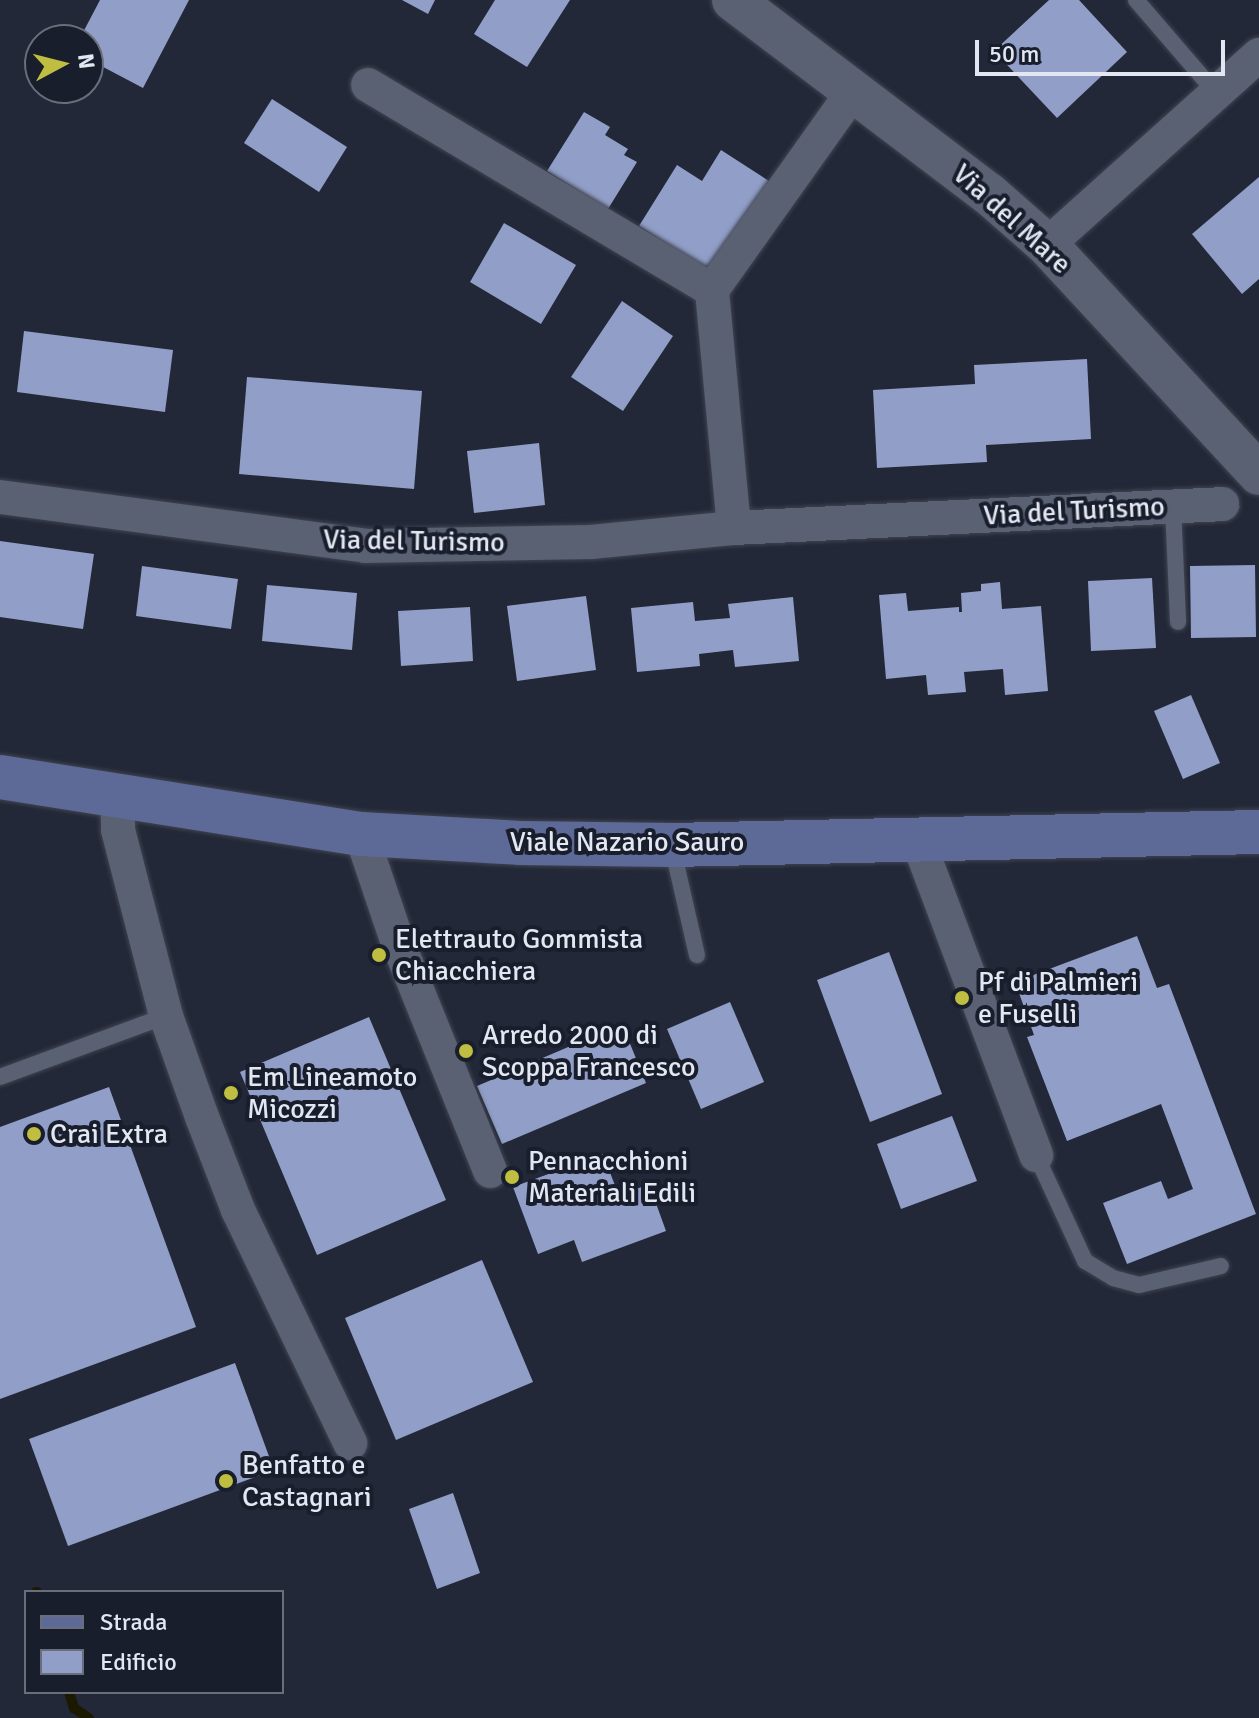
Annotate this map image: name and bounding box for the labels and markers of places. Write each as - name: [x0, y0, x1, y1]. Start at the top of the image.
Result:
- place label: Elettrauto Gommista Chiacchiera: [395, 922, 643, 988]
- marker: Elettrauto Gommista Chiacchiera: [370, 946, 388, 964]
- place label: Pf di Palmieri e Fuselli: [978, 965, 1138, 1031]
- marker: Pf di Palmieri e Fuselli: [953, 989, 971, 1007]
- place label: Arredo 2000 di Scoppa Francesco: [482, 1018, 696, 1084]
- marker: Arredo 2000 di Scoppa Francesco: [457, 1042, 475, 1060]
- place label: Em Lineamoto Micozzi: [247, 1060, 417, 1126]
- marker: Em Lineamoto Micozzi: [222, 1084, 240, 1102]
- place label: Crai Extra: [50, 1117, 168, 1151]
- marker: Crai Extra: [25, 1125, 43, 1143]
- place label: Pennacchioni Materiali Edili: [528, 1144, 696, 1210]
- marker: Pennacchioni Materiali Edili: [503, 1168, 521, 1186]
- place label: Benfatto e Castagnari: [242, 1448, 372, 1514]
- marker: Benfatto e Castagnari: [217, 1472, 235, 1490]

